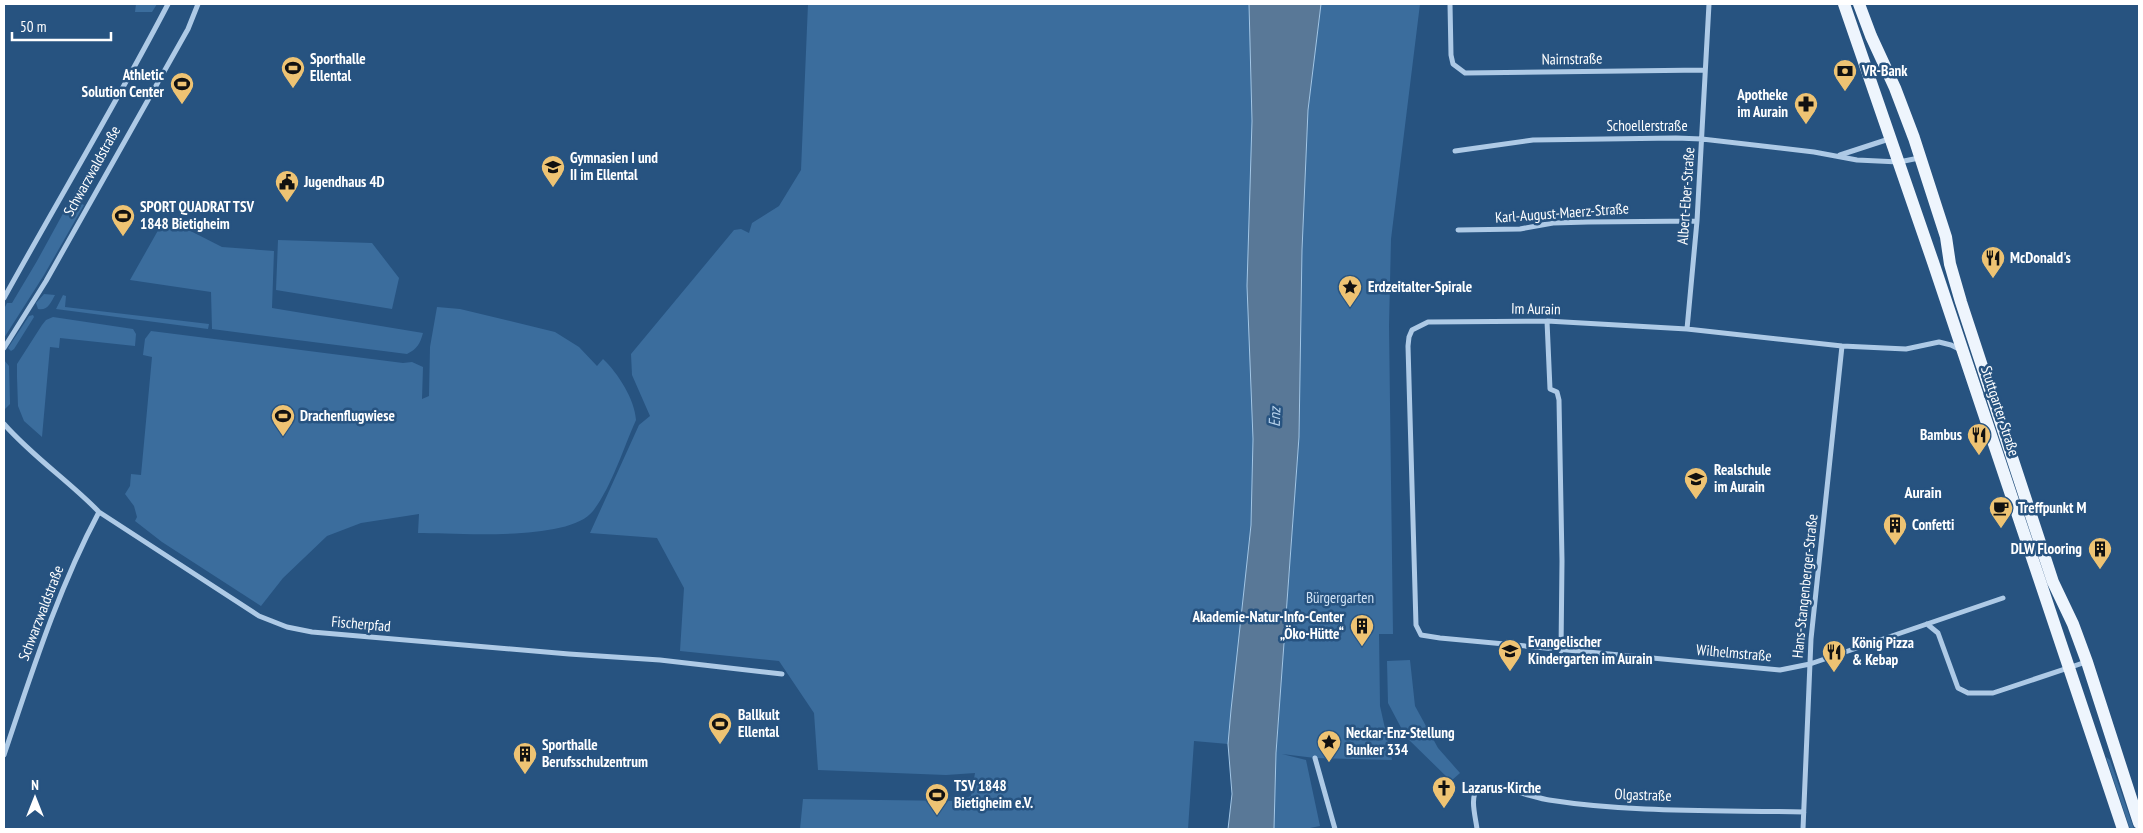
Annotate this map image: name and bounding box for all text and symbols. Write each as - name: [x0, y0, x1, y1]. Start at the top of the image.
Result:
- scale bar: [12, 10, 111, 42]
- text: 50 m: [20, 17, 46, 36]
- street label: Nairnstraße: [1541, 48, 1603, 69]
- place label: Sporthalle Ellental: [310, 49, 366, 85]
- sports icon: Sporthalle Ellental: [280, 55, 306, 89]
- bank icon: VR-Bank: [1832, 58, 1858, 92]
- place label: VR-Bank: [1861, 61, 1908, 80]
- place label: Athletic Solution Center: [82, 65, 165, 101]
- sports icon: Athletic Solution Center: [169, 71, 195, 105]
- place label: Apotheke im Aurain: [1736, 85, 1788, 121]
- pharmacy icon: Apotheke im Aurain: [1793, 91, 1819, 125]
- street label: Schoellerstraße: [1606, 116, 1688, 135]
- street label: Schwarzwaldstraße: [59, 122, 124, 219]
- street label: Albert-Eber-Straße: [1673, 147, 1698, 245]
- place label: Gymnasien I und II im Ellental: [570, 148, 658, 184]
- school or university icon: Gymnasien I und II im Ellental: [540, 154, 566, 188]
- public building icon: Jugendhaus 4D: [274, 169, 300, 203]
- place label: Jugendhaus 4D: [303, 172, 385, 191]
- place label: SPORT QUADRAT TSV 1848 Bietigheim: [140, 197, 255, 233]
- street label: Karl-August-Maerz-Straße: [1494, 198, 1630, 227]
- sports icon: SPORT QUADRAT TSV 1848 Bietigheim: [110, 203, 136, 237]
- restaurant icon: McDonald's: [1980, 245, 2006, 279]
- place label: McDonald's: [2010, 248, 2071, 267]
- place icon: Erdzeitalter-Spirale: [1337, 274, 1363, 308]
- place label: Erdzeitalter-Spirale: [1368, 277, 1472, 296]
- street label: Im Aurain: [1511, 299, 1561, 318]
- street label: Stuttgarter Straße: [1977, 363, 2024, 458]
- sports icon: Drachenflugwiese: [270, 403, 296, 437]
- water label: Enz: [1264, 405, 1284, 427]
- place label: Drachenflugwiese: [300, 406, 395, 425]
- restaurant icon: Bambus: [1966, 422, 1992, 456]
- place label: Bambus: [1920, 425, 1962, 444]
- place label: Realschule im Aurain: [1714, 460, 1771, 496]
- school or university icon: Realschule im Aurain: [1683, 466, 1709, 500]
- district label: Aurain: [1903, 482, 1942, 502]
- cafe icon: Treffpunkt M: [1988, 495, 2014, 529]
- place label: Treffpunkt M: [2018, 498, 2086, 517]
- building icon: Confetti: [1882, 512, 1908, 546]
- street label: Hans-Stangenberger-Straße: [1787, 513, 1822, 659]
- place label: Confetti: [1912, 515, 1954, 534]
- building icon: DLW Flooring: [2087, 536, 2113, 570]
- place label: DLW Flooring: [2011, 539, 2082, 558]
- street label: Schwarzwaldstraße: [14, 563, 67, 663]
- park label: Bürgergarten: [1306, 588, 1374, 607]
- place label: Akademie-Natur-Info-Center „Öko-Hütte“: [1191, 607, 1345, 643]
- street label: Fischerpfad: [331, 611, 392, 636]
- building icon: Akademie-Natur-Info-Center „Öko-Hütte“: [1349, 613, 1375, 647]
- place label: Evangelischer Kindergarten im Aurain: [1528, 632, 1653, 668]
- place label: König Pizza & Kebap: [1852, 633, 1914, 669]
- school or university icon: Evangelischer Kindergarten im Aurain: [1497, 638, 1523, 672]
- restaurant icon: König Pizza & Kebap: [1821, 639, 1847, 673]
- street label: Wilhelmstraße: [1696, 640, 1773, 665]
- place label: Ballkult Ellental: [738, 705, 780, 741]
- sports icon: Ballkult Ellental: [707, 711, 733, 745]
- place label: Neckar-Enz-Stellung Bunker 334: [1346, 723, 1455, 759]
- place icon: Neckar-Enz-Stellung Bunker 334: [1316, 729, 1342, 763]
- place label: Sporthalle Berufsschulzentrum: [542, 735, 648, 771]
- building icon: Sporthalle Berufsschulzentrum: [512, 741, 538, 775]
- north arrow: [10, 773, 60, 823]
- church icon: Lazarus-Kirche: [1431, 775, 1457, 809]
- text: N: [31, 776, 39, 794]
- place label: TSV 1848 Bietigheim e.V.: [954, 776, 1033, 812]
- place label: Lazarus-Kirche: [1462, 778, 1541, 797]
- sports icon: TSV 1848 Bietigheim e.V.: [924, 782, 950, 816]
- street label: Olgastraße: [1614, 784, 1672, 805]

